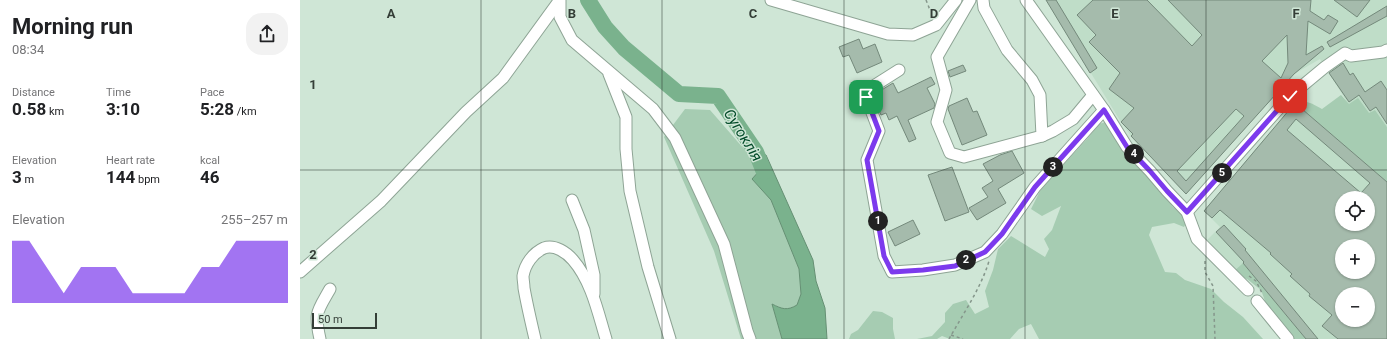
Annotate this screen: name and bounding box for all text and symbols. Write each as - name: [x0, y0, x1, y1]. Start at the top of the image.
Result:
- text: A: [387, 6, 396, 21]
- text: B: [568, 6, 576, 21]
- text: C: [749, 6, 758, 21]
- text: D: [930, 6, 938, 21]
- text: E: [1111, 6, 1119, 21]
- text: F: [1292, 6, 1300, 21]
- button: share: [246, 13, 288, 55]
- text: Morning run: [12, 14, 133, 39]
- text: 08:34: [12, 42, 44, 57]
- text: 1: [309, 77, 317, 92]
- pin: [1273, 79, 1307, 113]
- pin: [849, 80, 883, 114]
- icon: check: [1279, 85, 1301, 107]
- text: Distance: [12, 86, 55, 99]
- text: Time: [106, 86, 131, 99]
- text: Pace: [200, 86, 224, 99]
- icon: arrive: [855, 86, 877, 108]
- text: 0.58: [12, 99, 46, 119]
- text: 3:10: [106, 99, 140, 119]
- text: 5:28: [200, 99, 234, 119]
- text: km: [46, 105, 64, 118]
- text: /km: [234, 105, 257, 118]
- water label: Сугоклія: [720, 105, 766, 165]
- pin: 4: [1124, 144, 1144, 164]
- text: 4: [1131, 147, 1137, 160]
- text: Elevation: [12, 154, 57, 167]
- text: Heart rate: [106, 154, 155, 167]
- text: kcal: [200, 154, 220, 167]
- pin: 3: [1043, 157, 1063, 177]
- text: 3: [1050, 160, 1056, 173]
- pin: 5: [1212, 163, 1232, 183]
- text: 5: [1219, 166, 1225, 179]
- text: 3: [12, 167, 22, 187]
- text: 144: [106, 167, 135, 187]
- text: 46: [200, 167, 220, 187]
- text: m: [22, 173, 34, 186]
- text: bpm: [135, 173, 160, 186]
- map controls: [1335, 191, 1375, 327]
- button: locate: [1335, 191, 1375, 231]
- pin: 1: [868, 211, 888, 231]
- text: Elevation: [12, 212, 65, 227]
- text: 255–257 m: [221, 212, 288, 227]
- text: 1: [875, 214, 881, 227]
- button: +: [1335, 239, 1375, 279]
- text: 2: [309, 247, 317, 262]
- pin: 2: [956, 250, 976, 270]
- text: 2: [963, 253, 969, 266]
- button: −: [1335, 287, 1375, 327]
- scale bar: [312, 311, 377, 330]
- text: 50 m: [318, 313, 343, 326]

